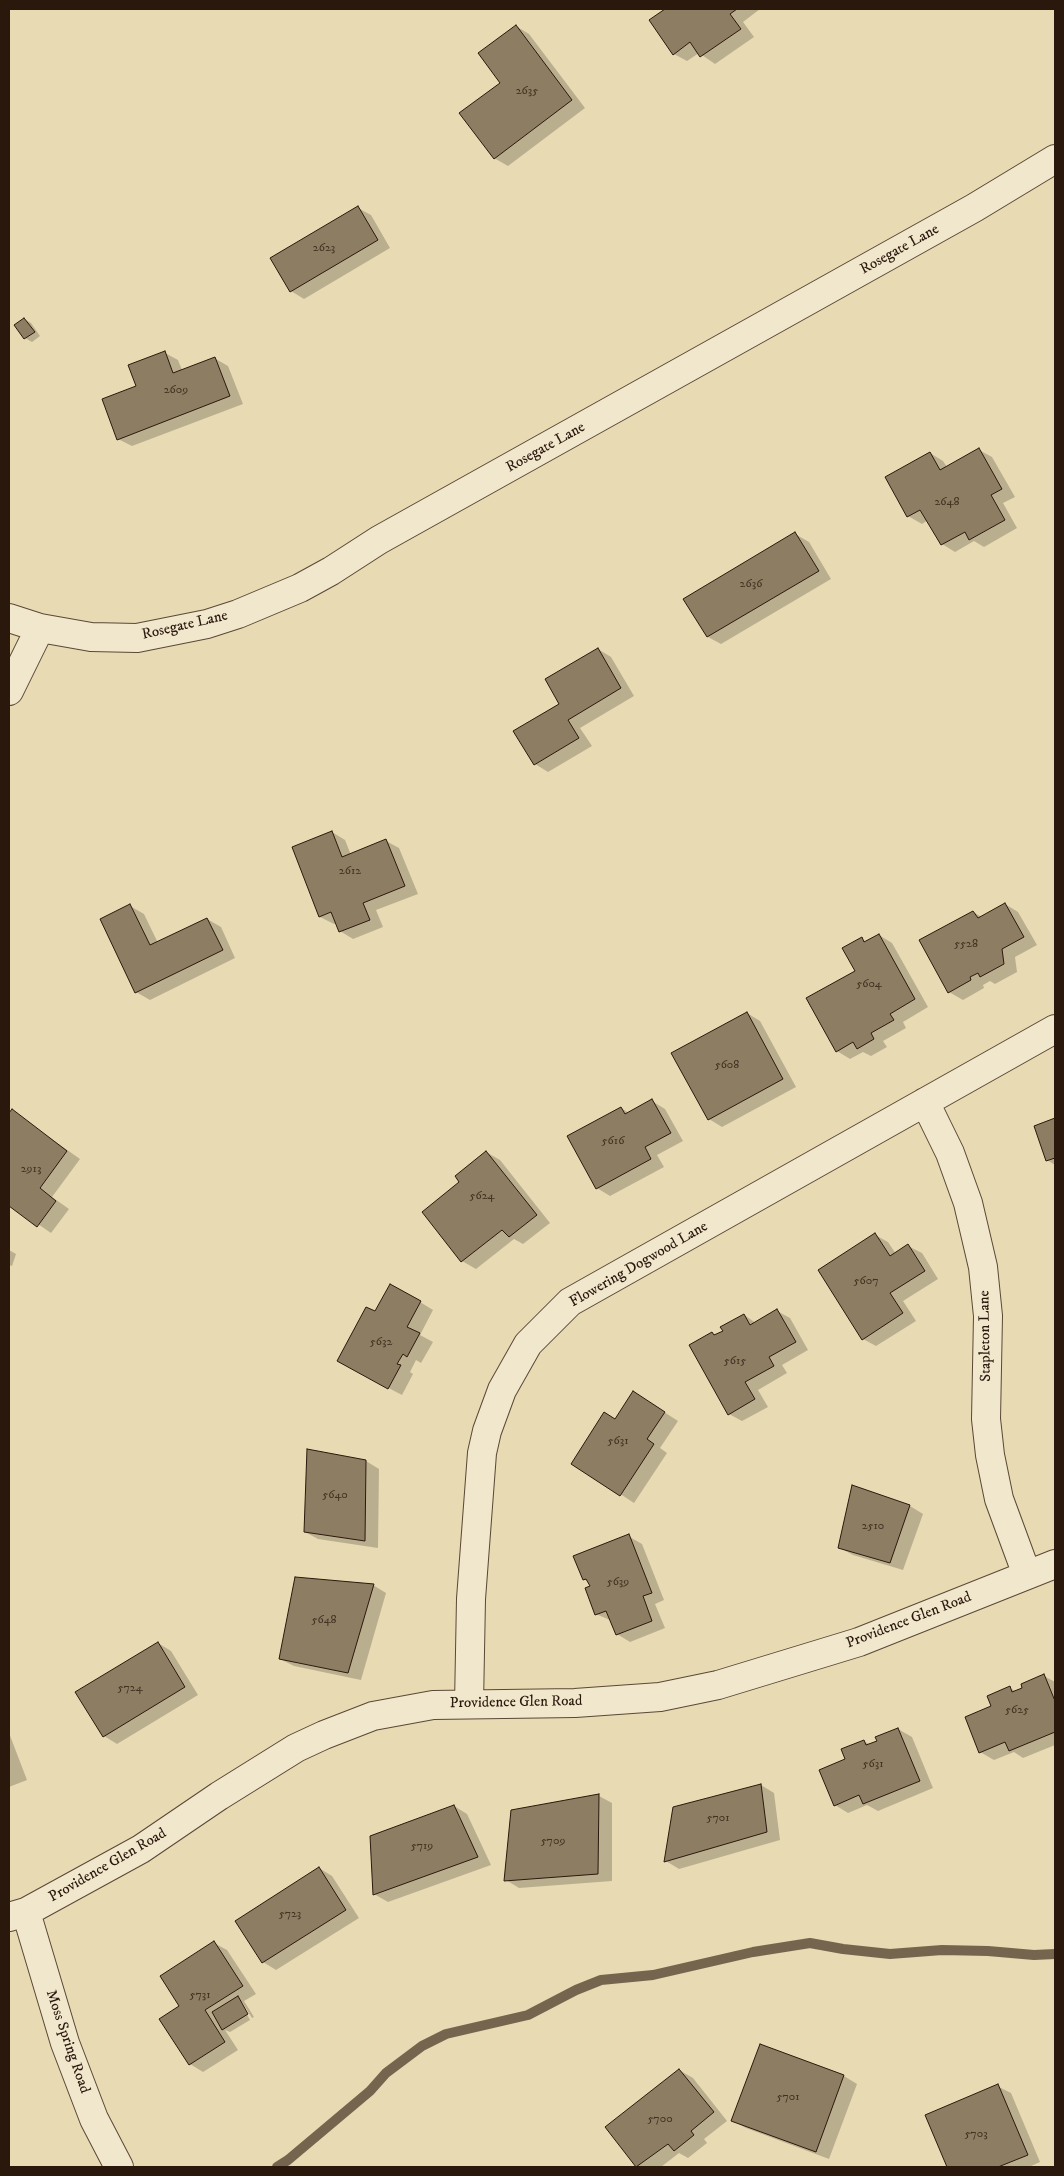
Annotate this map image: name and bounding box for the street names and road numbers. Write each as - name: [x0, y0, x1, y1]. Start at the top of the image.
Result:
- street label: Rosegate Lane: [857, 221, 943, 279]
- street label: Rosegate Lane: [503, 419, 589, 477]
- street label: Rosegate Lane: [140, 607, 230, 645]
- street label: Flowering Dogwood Lane: [567, 1218, 711, 1312]
- street label: Stapleton Lane: [976, 1290, 996, 1382]
- street label: Providence Glen Road: [844, 1589, 974, 1653]
- street label: Providence Glen Road: [450, 1693, 582, 1713]
- street label: Providence Glen Road: [46, 1825, 170, 1907]
- street label: Moss Spring Road: [41, 1988, 93, 2096]

